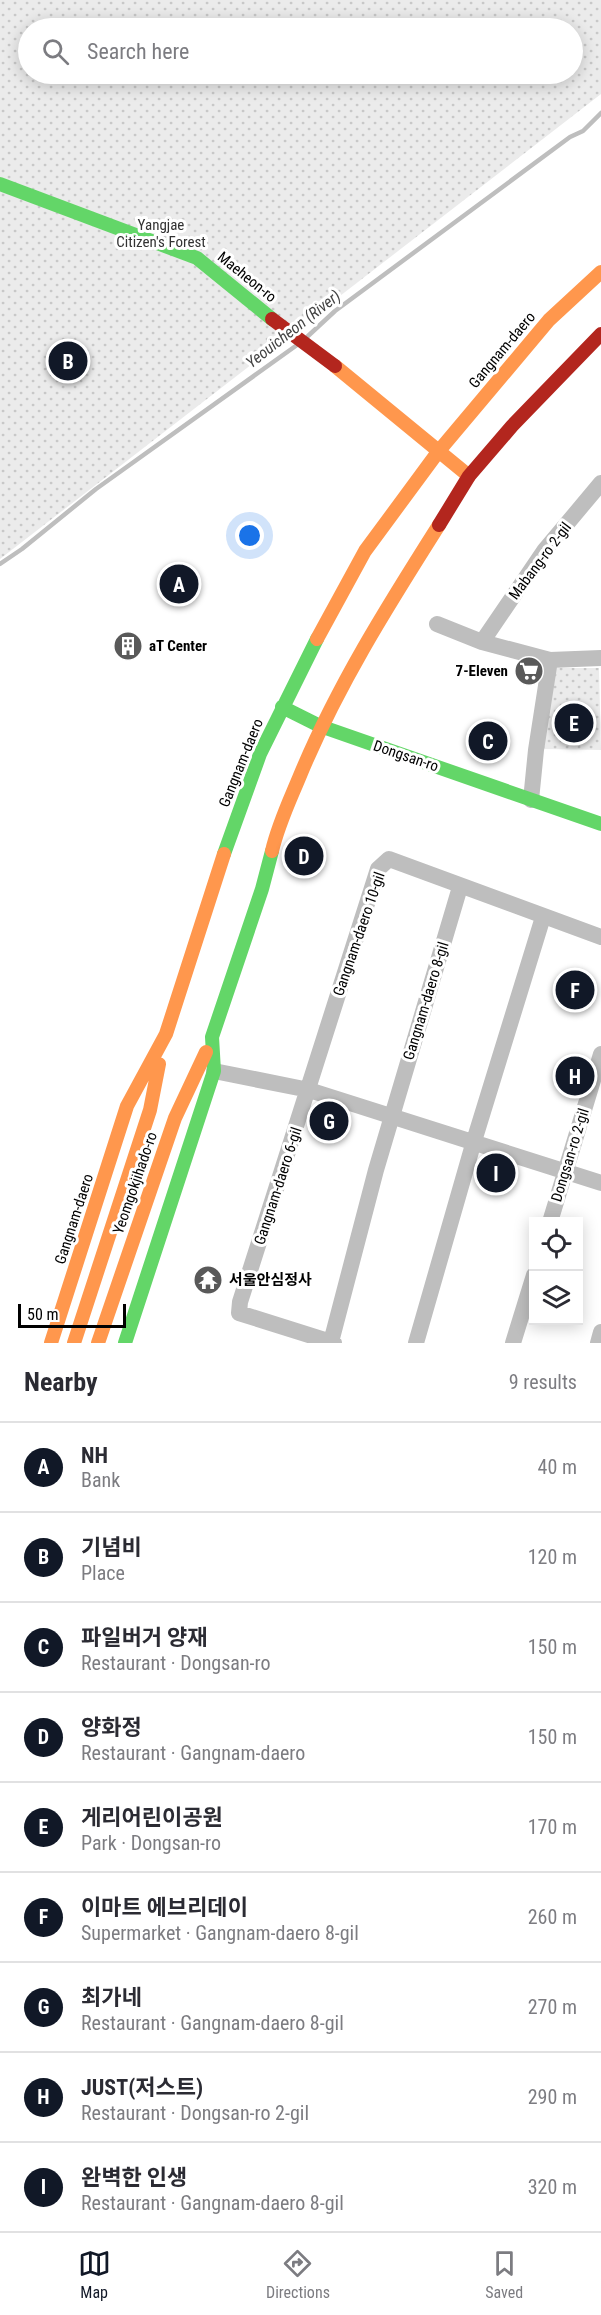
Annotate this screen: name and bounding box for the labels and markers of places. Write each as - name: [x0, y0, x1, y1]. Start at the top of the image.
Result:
- pin: B: [48, 338, 88, 384]
- pin: A: [160, 562, 198, 606]
- building icon: aT Center: [112, 630, 144, 662]
- place label: aT Center: [149, 637, 207, 655]
- supermarket icon: 7-Eleven: [513, 655, 545, 687]
- place label: 7-Eleven: [456, 662, 508, 680]
- pin: E: [554, 700, 594, 746]
- pin: C: [468, 718, 508, 764]
- pin: D: [284, 834, 324, 878]
- pin: F: [556, 968, 594, 1012]
- pin: H: [556, 1054, 594, 1098]
- pin: G: [310, 1098, 348, 1144]
- pin: I: [476, 1150, 516, 1196]
- temple icon: 서울안심정사: [192, 1264, 224, 1296]
- place label: 서울안심정사: [229, 1271, 312, 1289]

